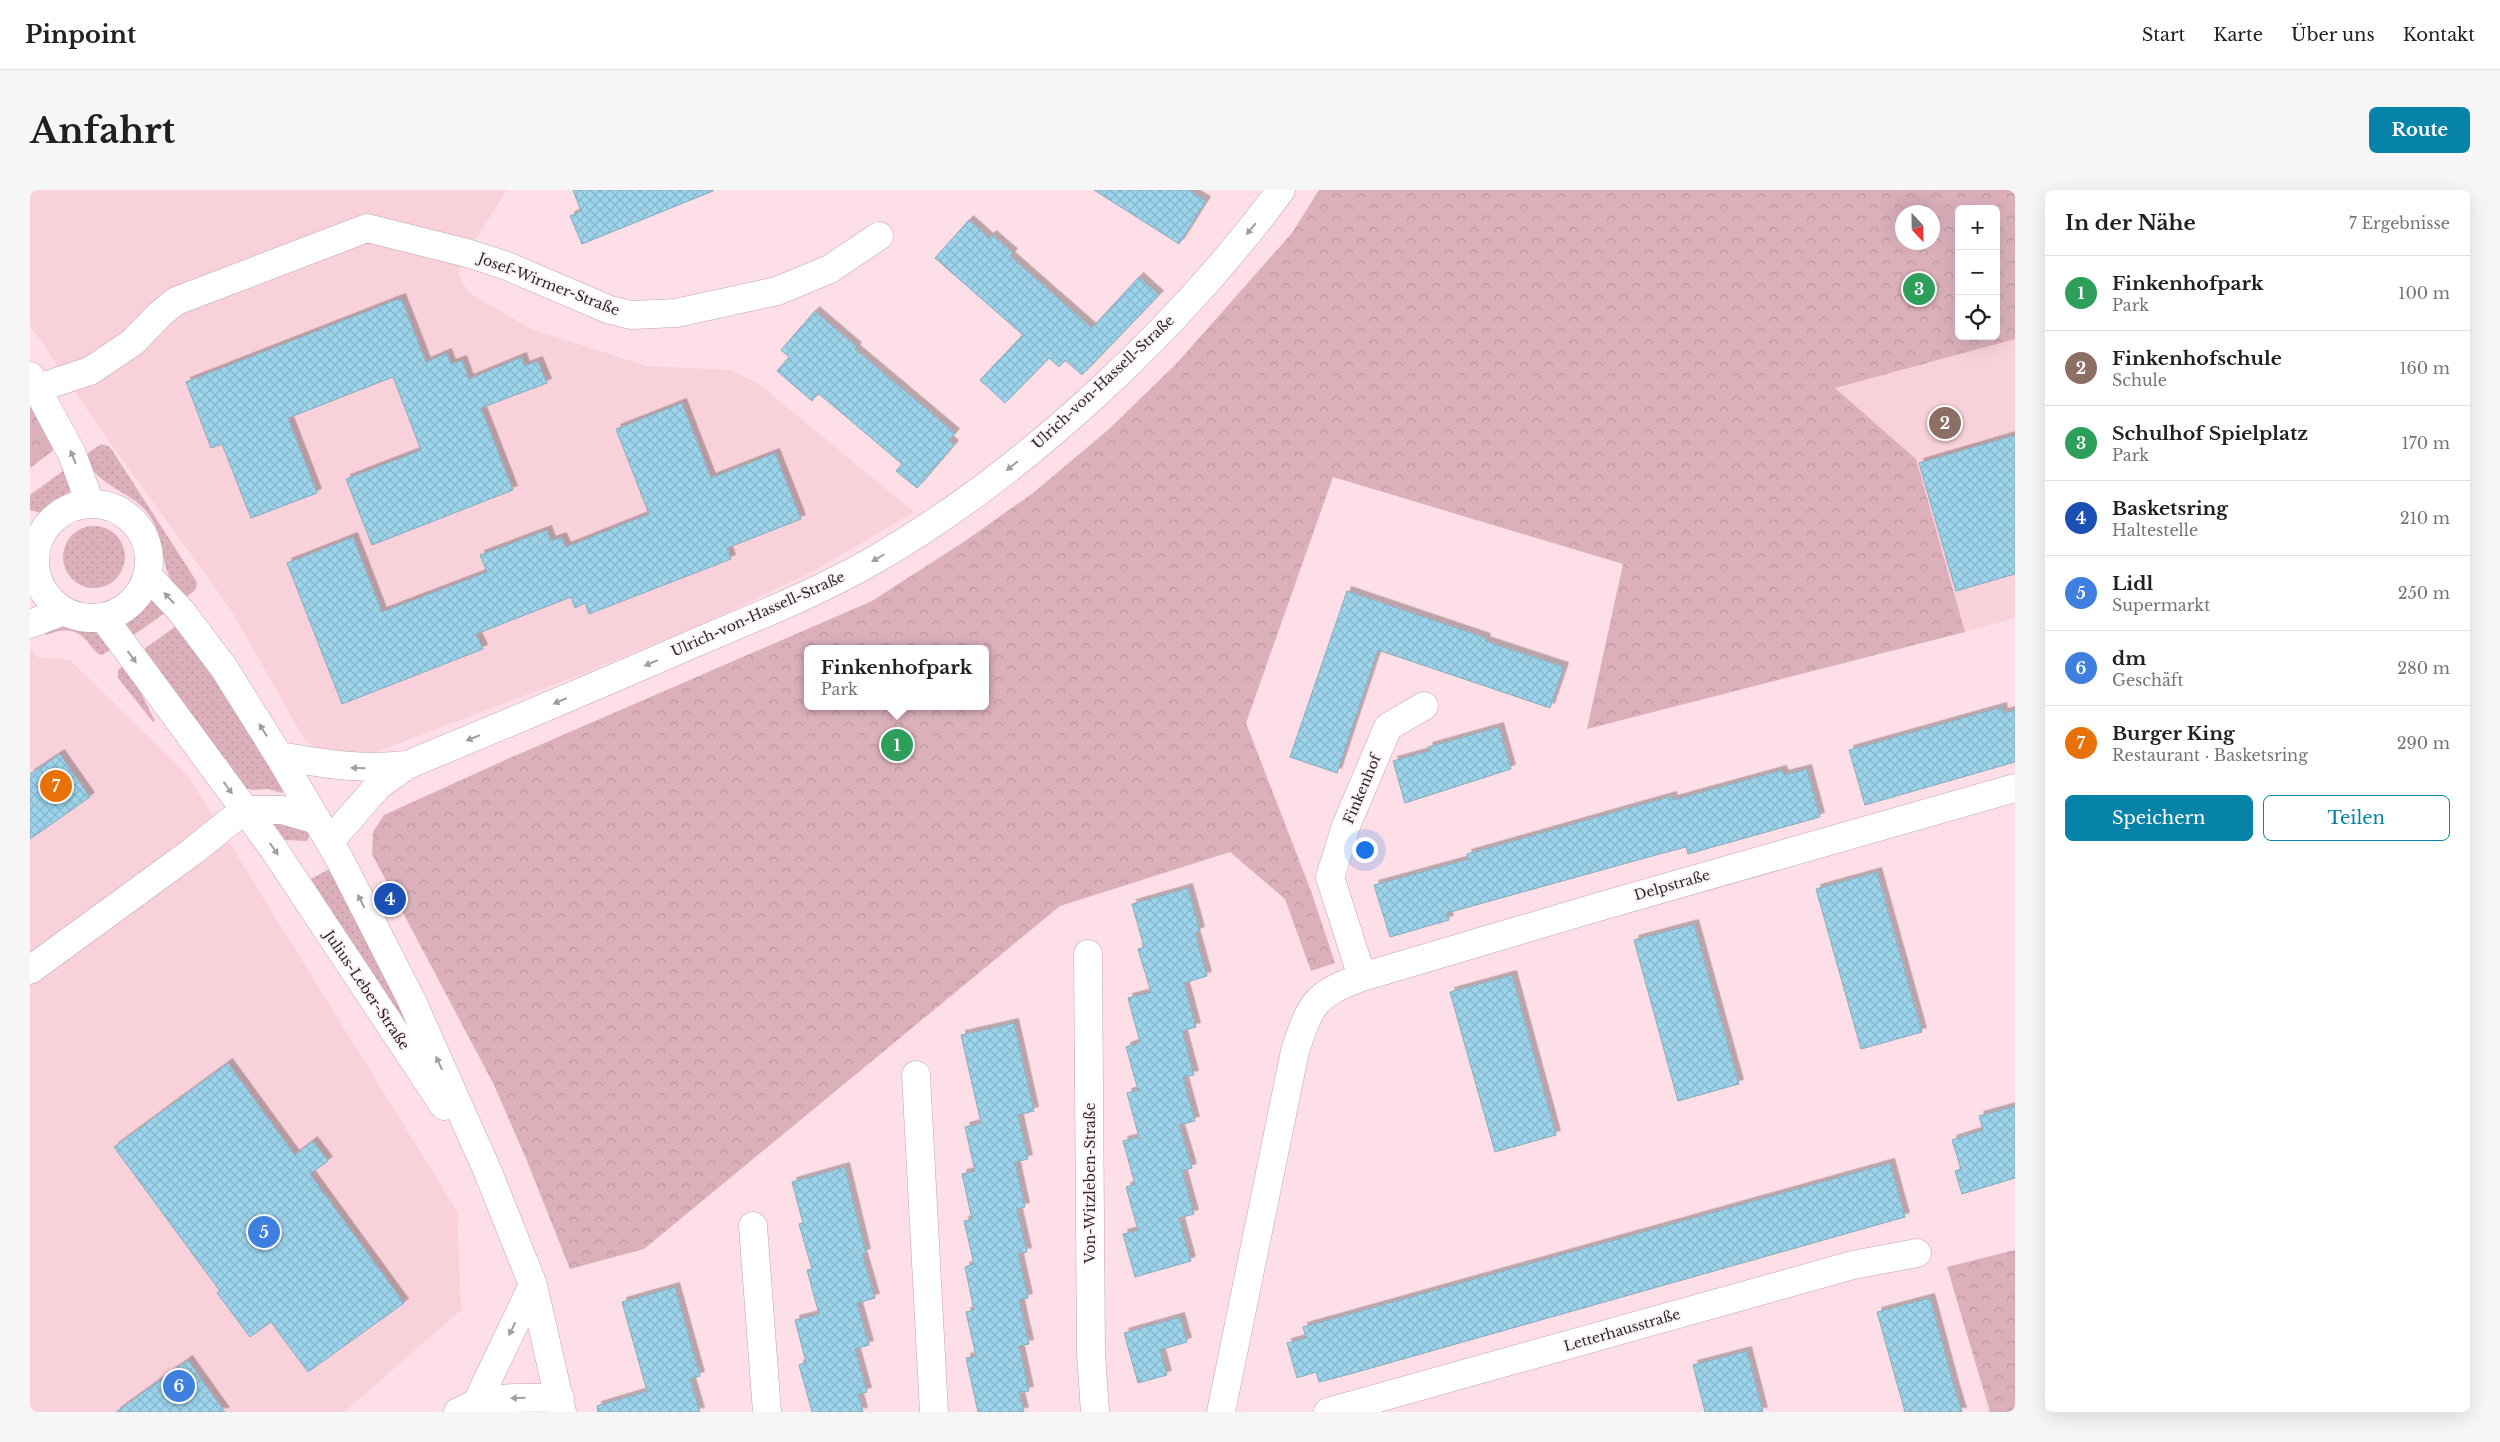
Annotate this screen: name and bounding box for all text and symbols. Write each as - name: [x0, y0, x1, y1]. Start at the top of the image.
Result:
- text: Pinpoint: [25, 20, 136, 49]
- text: Start: [2142, 24, 2185, 46]
- text: Karte: [2213, 24, 2263, 46]
- text: Über uns: [2291, 24, 2375, 46]
- text: Kontakt: [2403, 24, 2475, 46]
- button: Route: [2369, 107, 2470, 153]
- text: Anfahrt: [30, 109, 175, 152]
- north arrow: [1895, 205, 1940, 250]
- map controls: [1955, 205, 2000, 340]
- button: +: [1955, 205, 2000, 250]
- text: In der Nähe: [2065, 210, 2196, 236]
- text: 7 Ergebnisse: [2349, 213, 2450, 233]
- one-way arrow: [1245, 222, 1257, 234]
- street label: Josef-Wirmer-Straße: [474, 248, 622, 319]
- button: −: [1955, 250, 2000, 295]
- pin: 3: [1903, 270, 1935, 308]
- text: Finkenhofpark: [2112, 272, 2264, 295]
- text: 1: [2078, 283, 2084, 303]
- text: 100 m: [2398, 283, 2450, 303]
- button: locate: [1955, 295, 2000, 340]
- text: Park: [2112, 295, 2149, 315]
- street label: Ulrich-von-Hassell-Straße: [1028, 311, 1178, 453]
- text: Finkenhofschule: [2112, 347, 2282, 370]
- text: 2: [2076, 358, 2086, 378]
- text: 160 m: [2399, 358, 2450, 378]
- text: Schule: [2112, 370, 2167, 390]
- pin: 2: [1929, 404, 1961, 442]
- text: Schulhof Spielplatz: [2112, 422, 2308, 445]
- text: 3: [2076, 433, 2086, 453]
- text: 170 m: [2402, 433, 2450, 453]
- text: Park: [2112, 445, 2149, 465]
- one-way arrow: [69, 449, 77, 464]
- one-way arrow: [1005, 460, 1018, 471]
- text: Basketsring: [2112, 497, 2228, 520]
- text: 4: [2076, 508, 2086, 528]
- text: 210 m: [2400, 508, 2450, 528]
- text: Haltestelle: [2112, 520, 2198, 540]
- one-way arrow: [871, 553, 884, 562]
- street label: Ulrich-von-Hassell-Straße: [668, 568, 848, 660]
- text: Lidl: [2112, 572, 2153, 595]
- text: 5: [2076, 583, 2086, 603]
- text: 250 m: [2398, 583, 2450, 603]
- one-way arrow: [163, 592, 175, 604]
- text: Supermarkt: [2112, 595, 2210, 615]
- popup: [804, 645, 989, 710]
- text: dm: [2112, 647, 2146, 670]
- one-way arrow: [126, 650, 137, 663]
- text: Finkenhofpark: [821, 656, 972, 679]
- text: 6: [2076, 658, 2086, 678]
- text: 280 m: [2397, 658, 2450, 678]
- one-way arrow: [644, 659, 658, 667]
- text: Geschäft: [2112, 670, 2183, 690]
- text: Park: [821, 679, 858, 699]
- one-way arrow: [553, 698, 567, 706]
- text: Burger King: [2112, 722, 2235, 745]
- one-way arrow: [258, 723, 268, 737]
- pin: 1: [881, 726, 913, 764]
- text: 7: [2077, 733, 2085, 753]
- text: 290 m: [2397, 733, 2450, 753]
- one-way arrow: [465, 734, 480, 742]
- text: Restaurant · Basketsring: [2112, 745, 2308, 765]
- street label: Finkenhof: [1339, 749, 1386, 827]
- one-way arrow: [350, 763, 366, 771]
- pin: 7: [40, 767, 72, 805]
- one-way arrow: [223, 781, 233, 795]
- button: Speichern: [2065, 795, 2253, 841]
- button: Teilen: [2263, 795, 2450, 841]
- your location: [1352, 837, 1378, 863]
- one-way arrow: [269, 842, 279, 856]
- street label: Delpstraße: [1632, 866, 1712, 904]
- pin: 4: [374, 880, 406, 918]
- one-way arrow: [357, 894, 365, 909]
- street label: Julius-Leber-Straße: [319, 925, 414, 1053]
- one-way arrow: [435, 1056, 444, 1071]
- street label: Von-Witzleben-Straße: [1081, 1103, 1099, 1264]
- pin: 5: [248, 1213, 280, 1251]
- street label: Letterhausstraße: [1562, 1305, 1682, 1355]
- one-way arrow: [508, 1322, 516, 1336]
- pin: 6: [163, 1367, 195, 1405]
- one-way arrow: [510, 1394, 526, 1402]

